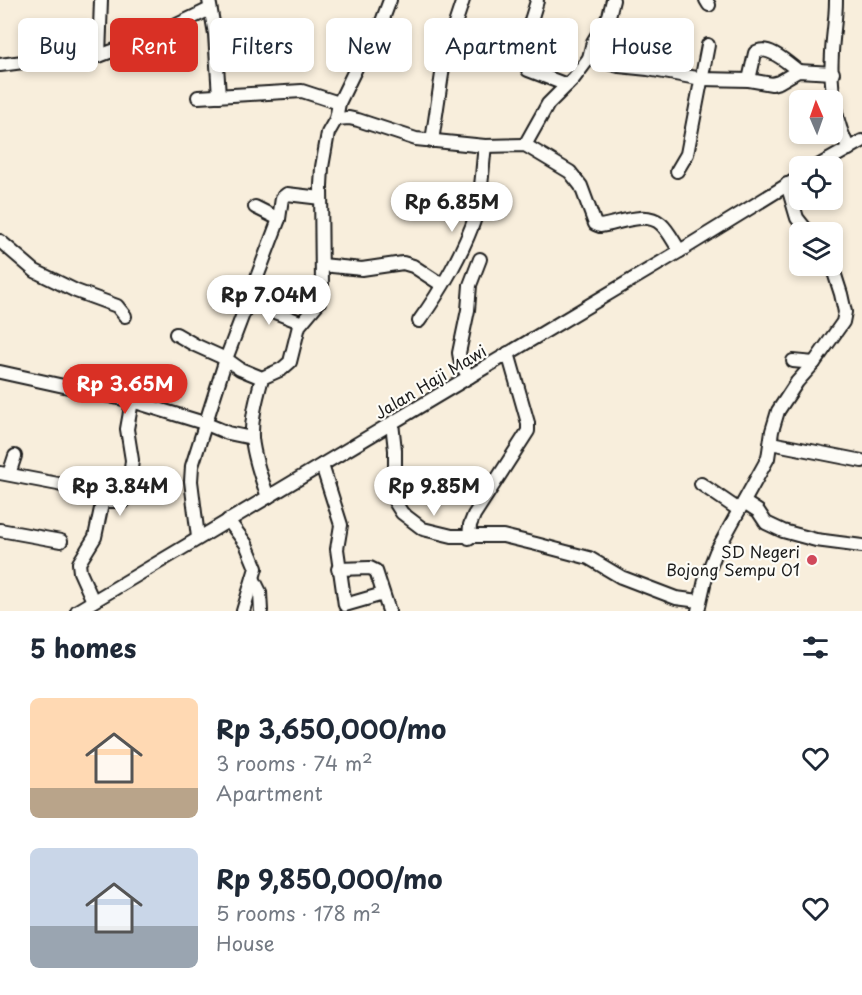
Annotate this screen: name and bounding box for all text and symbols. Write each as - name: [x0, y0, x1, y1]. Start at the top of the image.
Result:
- chip: Buy: [18, 18, 98, 72]
- chip: Rent: [110, 18, 198, 72]
- chip: Filters: [210, 18, 314, 72]
- chip: New: [326, 18, 412, 72]
- chip: Apartment: [424, 18, 578, 72]
- chip: House: [590, 18, 694, 72]
- north arrow: [789, 90, 843, 144]
- map controls: [789, 90, 843, 276]
- button: locate: [789, 156, 843, 210]
- pin: Rp 6.85M: [390, 182, 514, 233]
- text: Rp 6.85M: [405, 186, 499, 216]
- button: layers: [789, 222, 843, 276]
- pin: Rp 7.04M: [207, 275, 331, 326]
- text: Rp 7.04M: [221, 279, 317, 309]
- street label: Jalan Haji Mawi: [370, 338, 490, 424]
- pin: Rp 3.65M: [63, 364, 187, 415]
- text: Rp 3.65M: [76, 368, 174, 398]
- pin: Rp 3.84M: [58, 466, 182, 517]
- pin: Rp 9.85M: [372, 466, 496, 517]
- text: Rp 3.84M: [72, 470, 168, 500]
- text: Rp 9.85M: [388, 470, 480, 500]
- place label: SD Negeri Bojong Sempu 01: [666, 539, 800, 581]
- marker: SD Negeri Bojong Sempu 01: [805, 553, 819, 567]
- text: 5 homes: [30, 628, 136, 667]
- icon: filters: [799, 631, 832, 664]
- text: Rp 3,650,000/mo: [216, 709, 446, 748]
- icon: home: [78, 722, 150, 794]
- icon: heart: [799, 742, 832, 775]
- text: 3 rooms · 74 m²: [216, 748, 373, 778]
- text: Apartment: [216, 778, 323, 808]
- text: Rp 9,850,000/mo: [216, 859, 442, 898]
- icon: home: [78, 872, 150, 944]
- icon: heart: [799, 892, 832, 925]
- text: 5 rooms · 178 m²: [216, 898, 381, 928]
- text: House: [216, 928, 275, 958]

